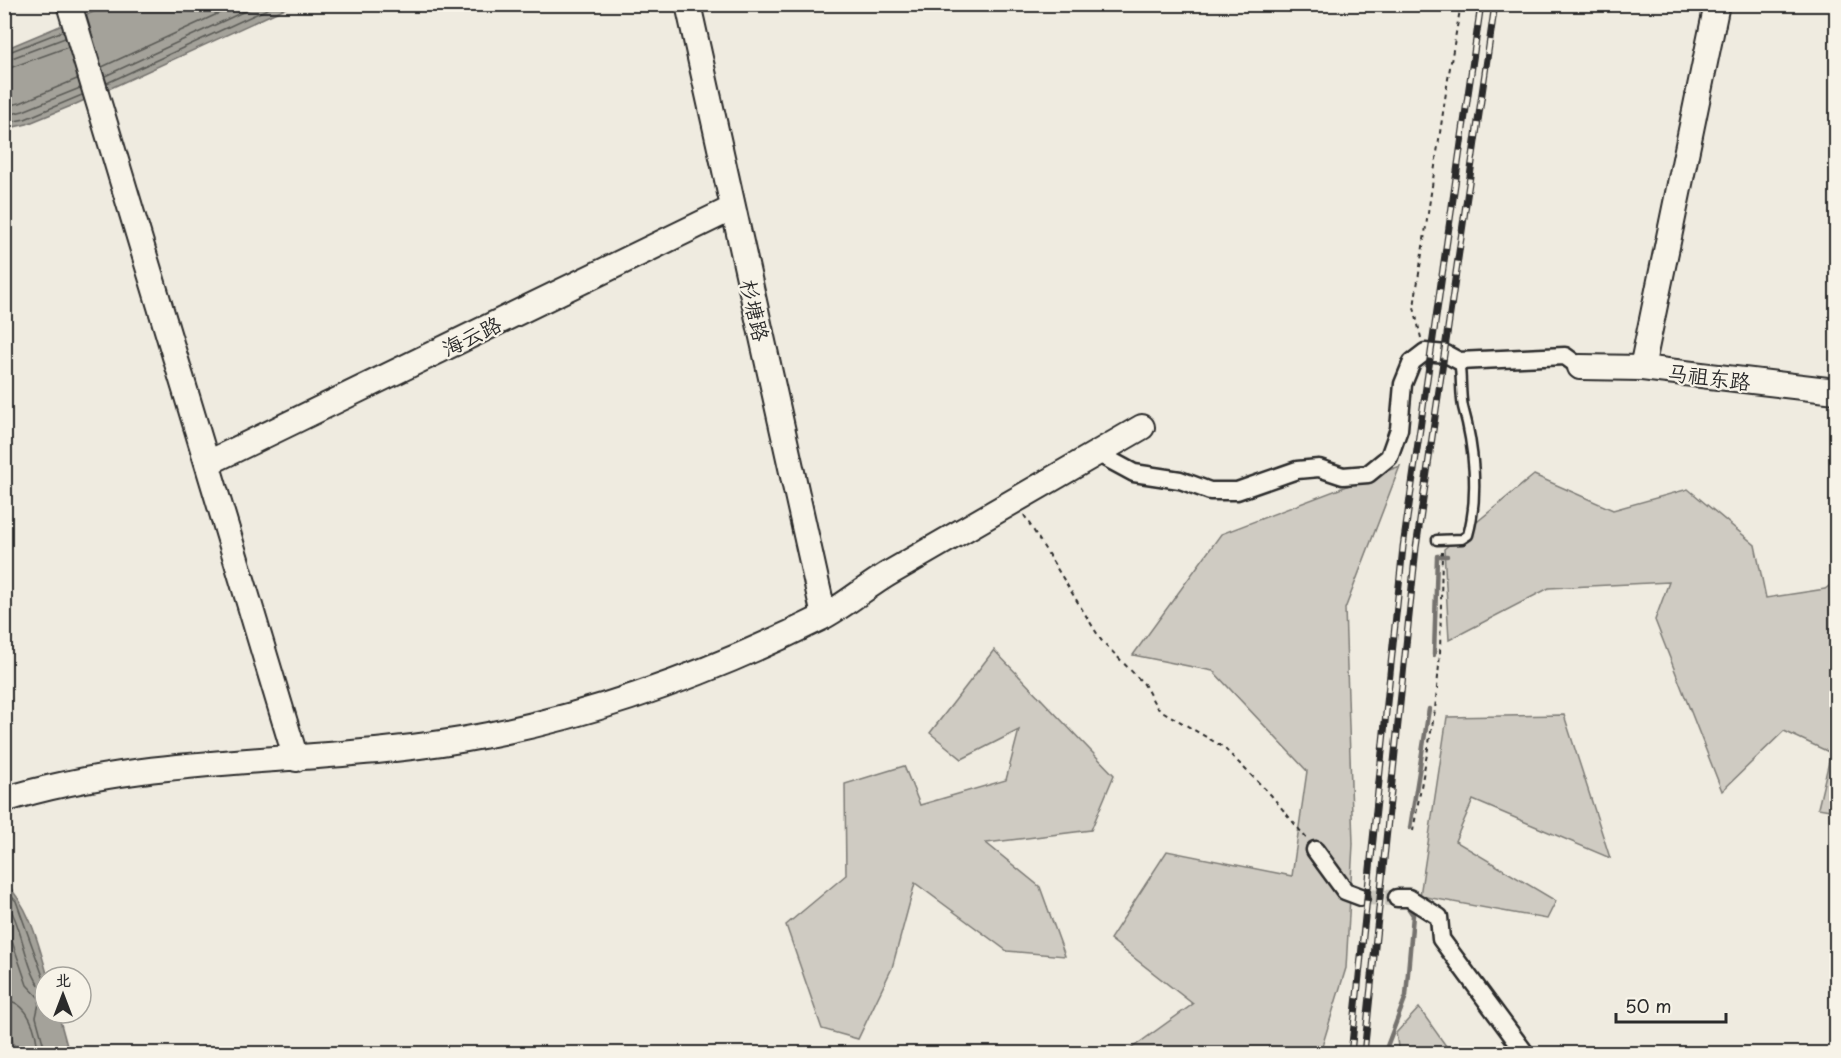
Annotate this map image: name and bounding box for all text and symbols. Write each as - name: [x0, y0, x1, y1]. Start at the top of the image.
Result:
- street label: 杉塘路: [733, 276, 779, 344]
- street label: 海云路: [436, 307, 506, 363]
- street label: 马祖东路: [1665, 355, 1753, 397]
- north arrow: [33, 965, 93, 1025]
- text: 北: [55, 967, 71, 991]
- scale bar: [1616, 986, 1726, 1024]
- text: 50 m: [1625, 992, 1672, 1019]

